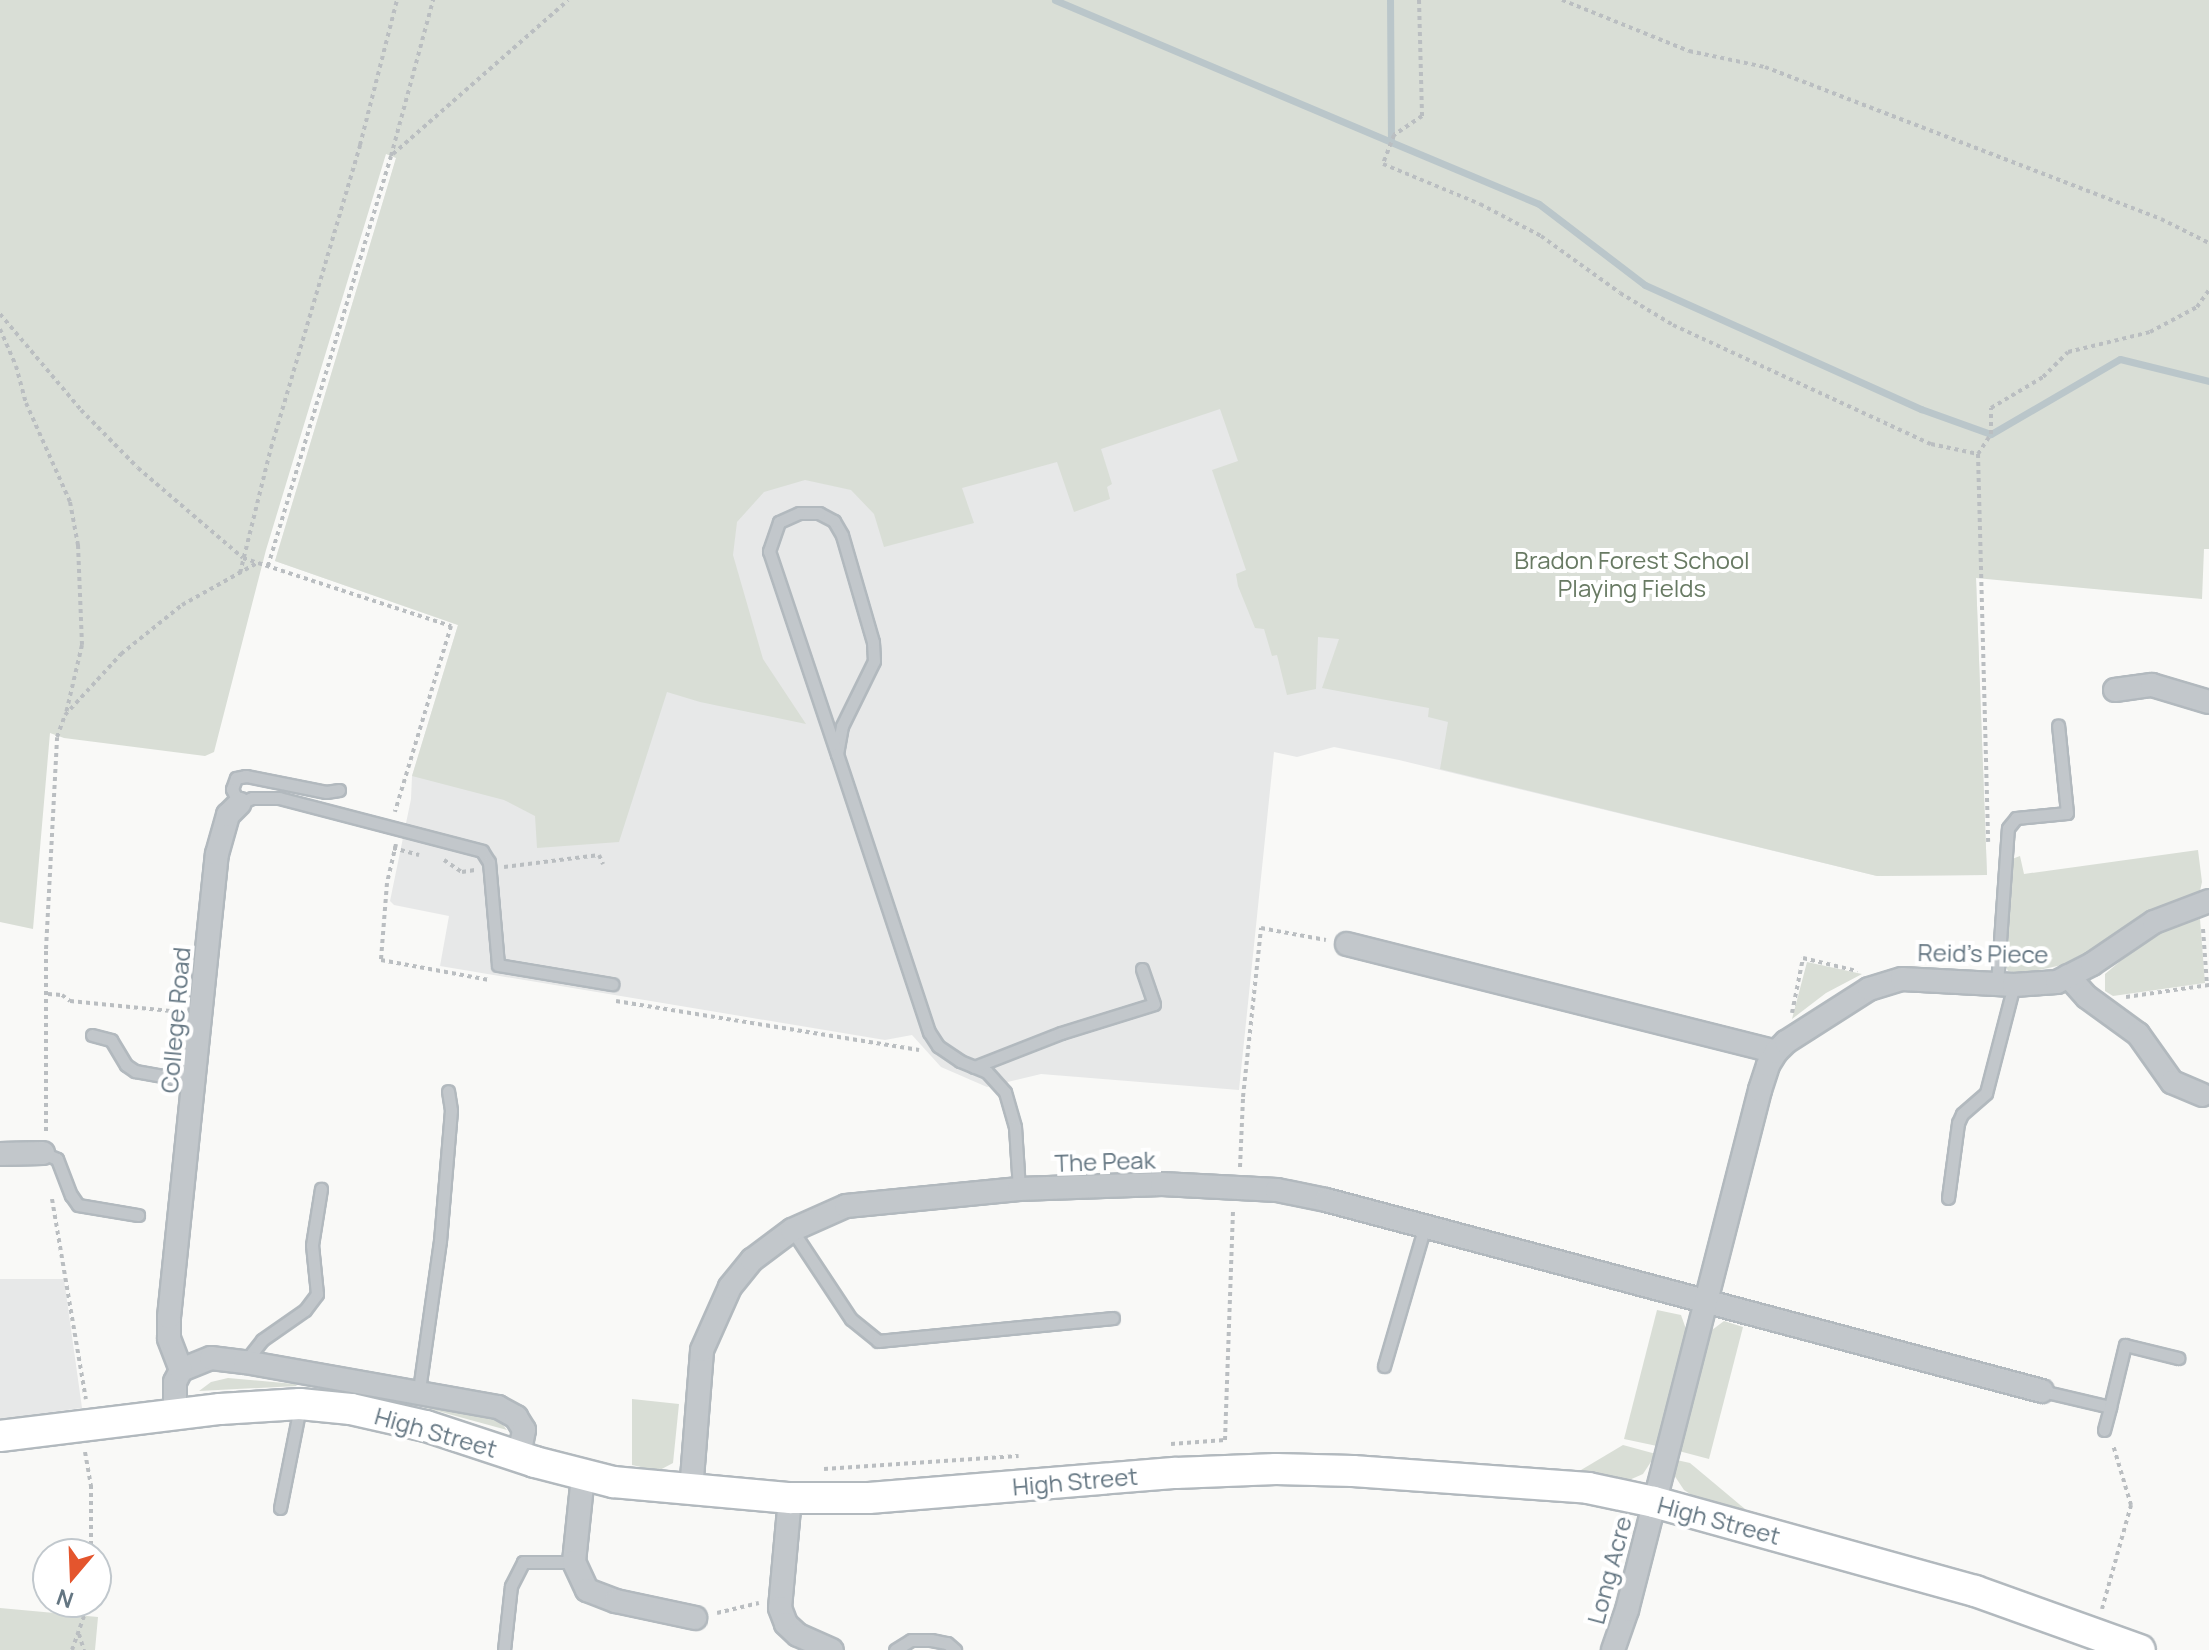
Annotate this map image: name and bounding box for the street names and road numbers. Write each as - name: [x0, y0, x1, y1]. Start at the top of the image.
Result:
- street label: Reid's Piece: [1917, 937, 2049, 969]
- street label: College Road: [154, 946, 196, 1094]
- street label: The Peak: [1054, 1145, 1156, 1177]
- street label: High Street: [372, 1401, 500, 1463]
- street label: High Street: [1011, 1461, 1139, 1501]
- street label: High Street: [1655, 1490, 1783, 1550]
- street label: Long Acre: [1581, 1513, 1637, 1627]

